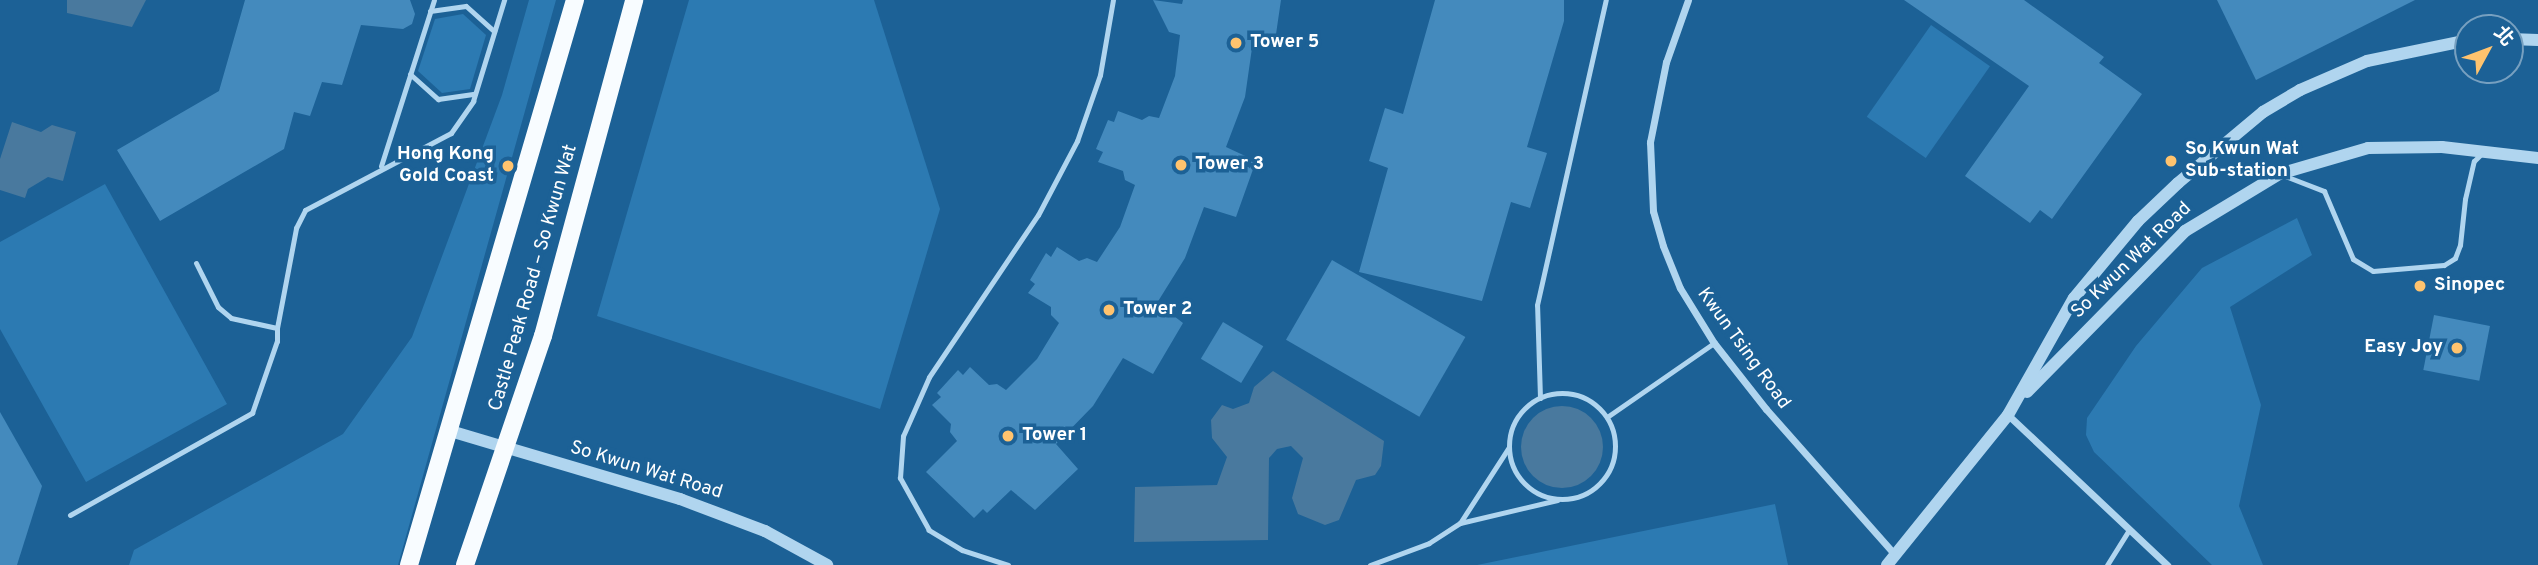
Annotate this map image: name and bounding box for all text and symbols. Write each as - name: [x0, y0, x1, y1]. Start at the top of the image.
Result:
- north arrow: [2454, 14, 2524, 84]
- text: 北: [2488, 21, 2519, 52]
- place label: Tower 5: [1250, 32, 1319, 54]
- marker: Tower 5: [1228, 35, 1244, 51]
- place label: So Kwun Wat Sub-station: [2185, 139, 2299, 183]
- street label: Castle Peak Road – So Kwun Wat: [485, 142, 583, 414]
- place label: Hong Kong Gold Coast: [397, 144, 494, 188]
- marker: So Kwun Wat Sub-station: [2163, 153, 2179, 169]
- place label: Tower 3: [1195, 154, 1264, 176]
- marker: Tower 3: [1173, 157, 1189, 173]
- marker: Hong Kong Gold Coast: [500, 158, 516, 174]
- street label: So Kwun Wat Road: [2067, 198, 2197, 324]
- place label: Sinopec: [2434, 275, 2505, 297]
- marker: Sinopec: [2412, 278, 2428, 294]
- street label: Kwun Tsing Road: [1691, 284, 1795, 414]
- place label: Tower 2: [1123, 299, 1192, 321]
- marker: Tower 2: [1101, 302, 1117, 318]
- place label: Easy Joy: [2364, 337, 2443, 359]
- marker: Easy Joy: [2449, 340, 2465, 356]
- place label: Tower 1: [1022, 425, 1087, 447]
- marker: Tower 1: [1000, 428, 1016, 444]
- street label: So Kwun Wat Road: [567, 437, 725, 505]

